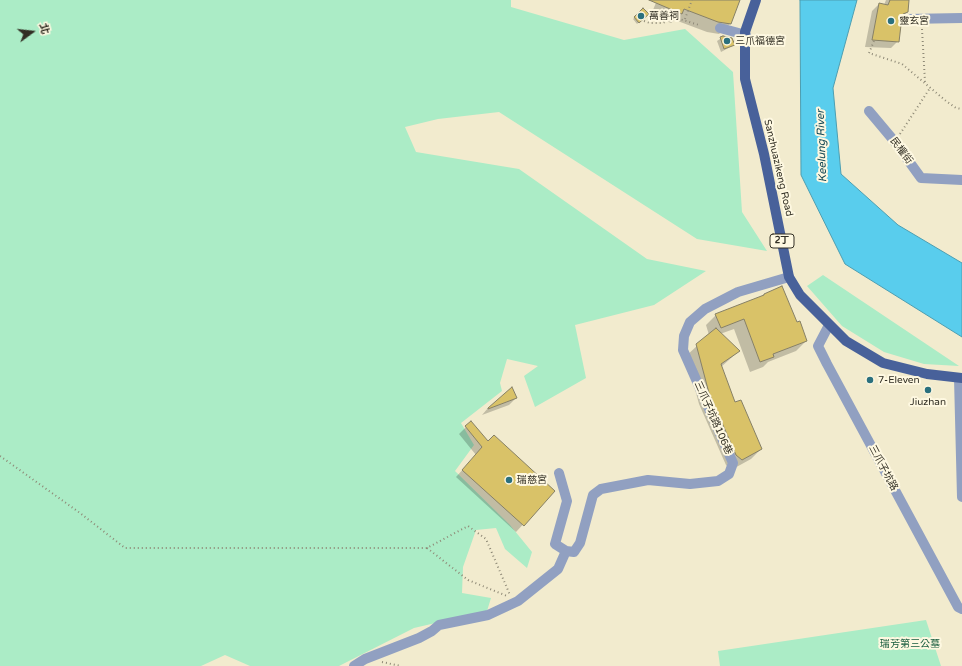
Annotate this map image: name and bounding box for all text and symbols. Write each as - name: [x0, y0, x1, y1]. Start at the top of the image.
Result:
- place label: 萬善祠: [649, 10, 679, 22]
- marker: 萬善祠: [636, 11, 646, 21]
- north arrow: [12, 12, 52, 52]
- place label: 靈玄宮: [899, 15, 929, 27]
- marker: 靈玄宮: [886, 16, 896, 26]
- text: 北: [36, 22, 52, 36]
- place label: 三爪福德宮: [735, 35, 785, 47]
- marker: 三爪福德宮: [722, 36, 732, 46]
- water label: Keelung River: [814, 110, 830, 182]
- street label: Sanzhuazikeng Road: [761, 118, 795, 218]
- street label: 民權街: [887, 135, 915, 167]
- road number: 2丁: [770, 234, 794, 248]
- place label: 7-Eleven: [878, 374, 920, 386]
- marker: 7-Eleven: [865, 375, 875, 385]
- street label: 三爪子坑路106巷: [691, 380, 735, 456]
- marker: Jiuzhan: [923, 385, 933, 395]
- place label: Jiuzhan: [910, 396, 946, 408]
- street label: 三爪子坑路: [866, 443, 900, 493]
- place label: 瑞慈宮: [517, 474, 547, 486]
- marker: 瑞慈宮: [504, 475, 514, 485]
- park label: 瑞芳第三公墓: [880, 638, 940, 650]

